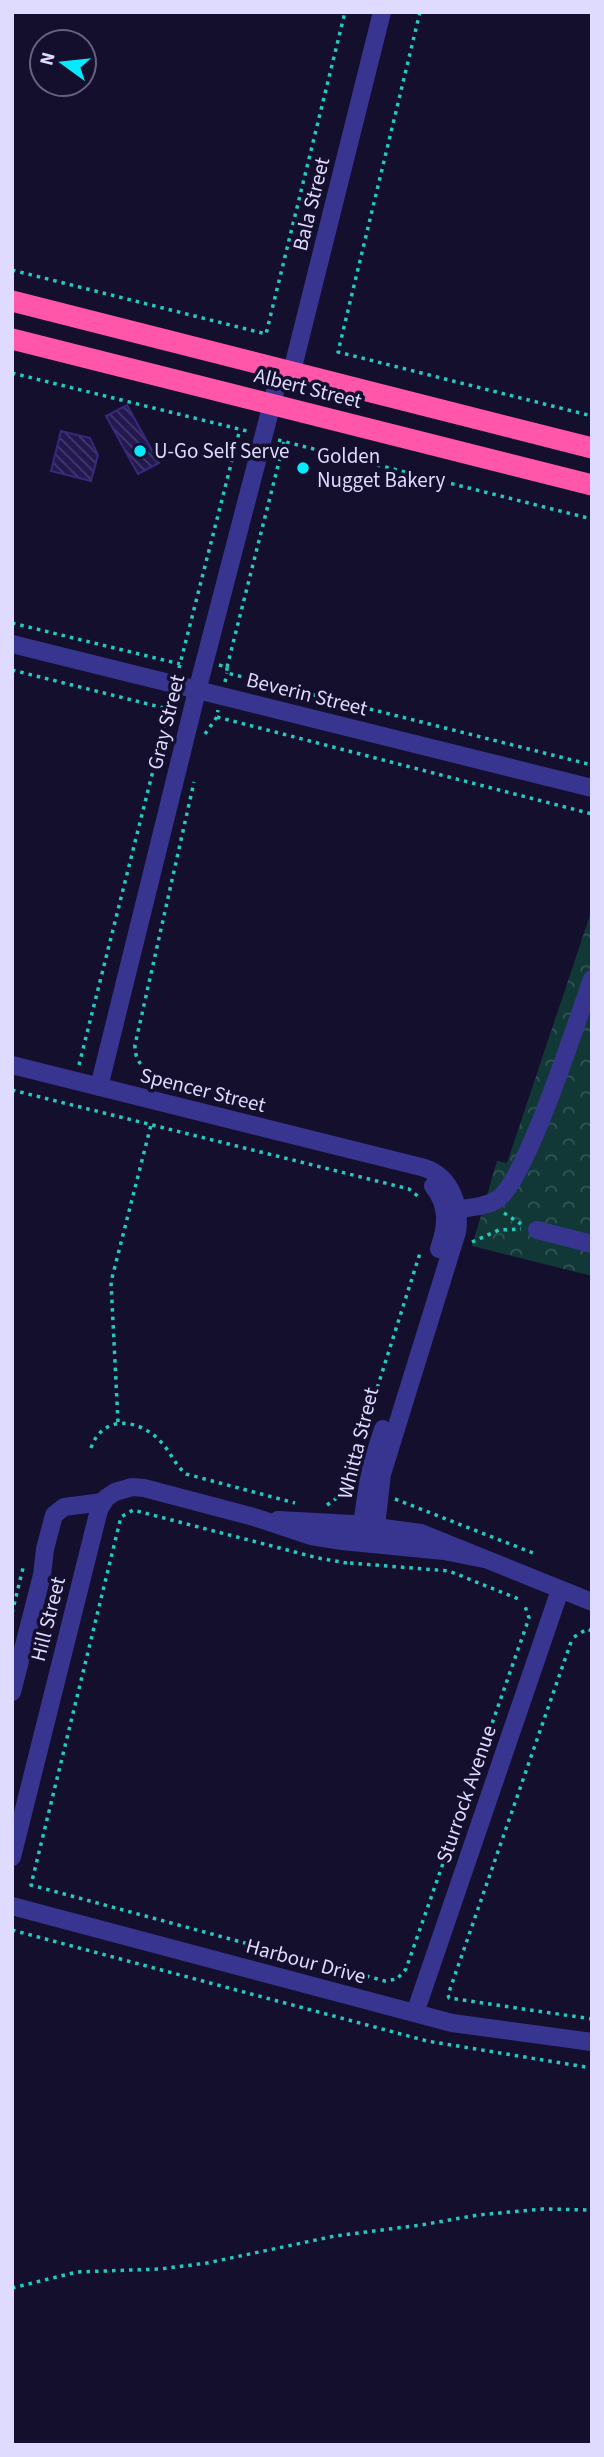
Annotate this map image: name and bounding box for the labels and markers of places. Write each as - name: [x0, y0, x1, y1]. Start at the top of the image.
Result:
- place label: U-Go Self Serve: [154, 436, 290, 466]
- place label: Golden Nugget Bakery: [317, 441, 446, 495]
- marker: U-Go Self Serve: [132, 443, 148, 459]
- marker: Golden Nugget Bakery: [295, 460, 311, 476]

